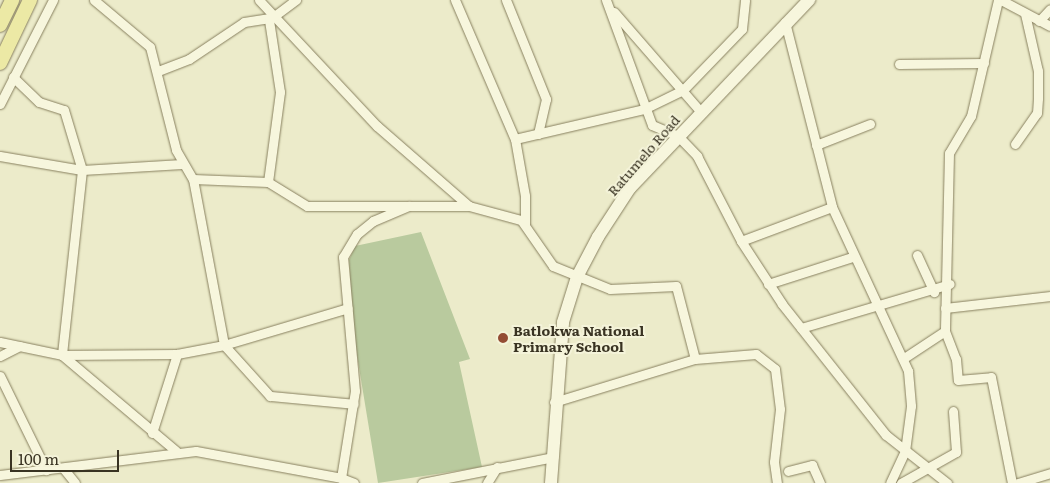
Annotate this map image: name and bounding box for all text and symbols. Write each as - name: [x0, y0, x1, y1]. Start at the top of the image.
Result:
- street label: Ratumelo Road: [603, 111, 683, 199]
- place label: Batlokwa National Primary School: [513, 322, 644, 354]
- marker: Batlokwa National Primary School: [497, 332, 509, 344]
- scale bar: [12, 440, 121, 472]
- text: 100 m: [18, 447, 59, 470]

